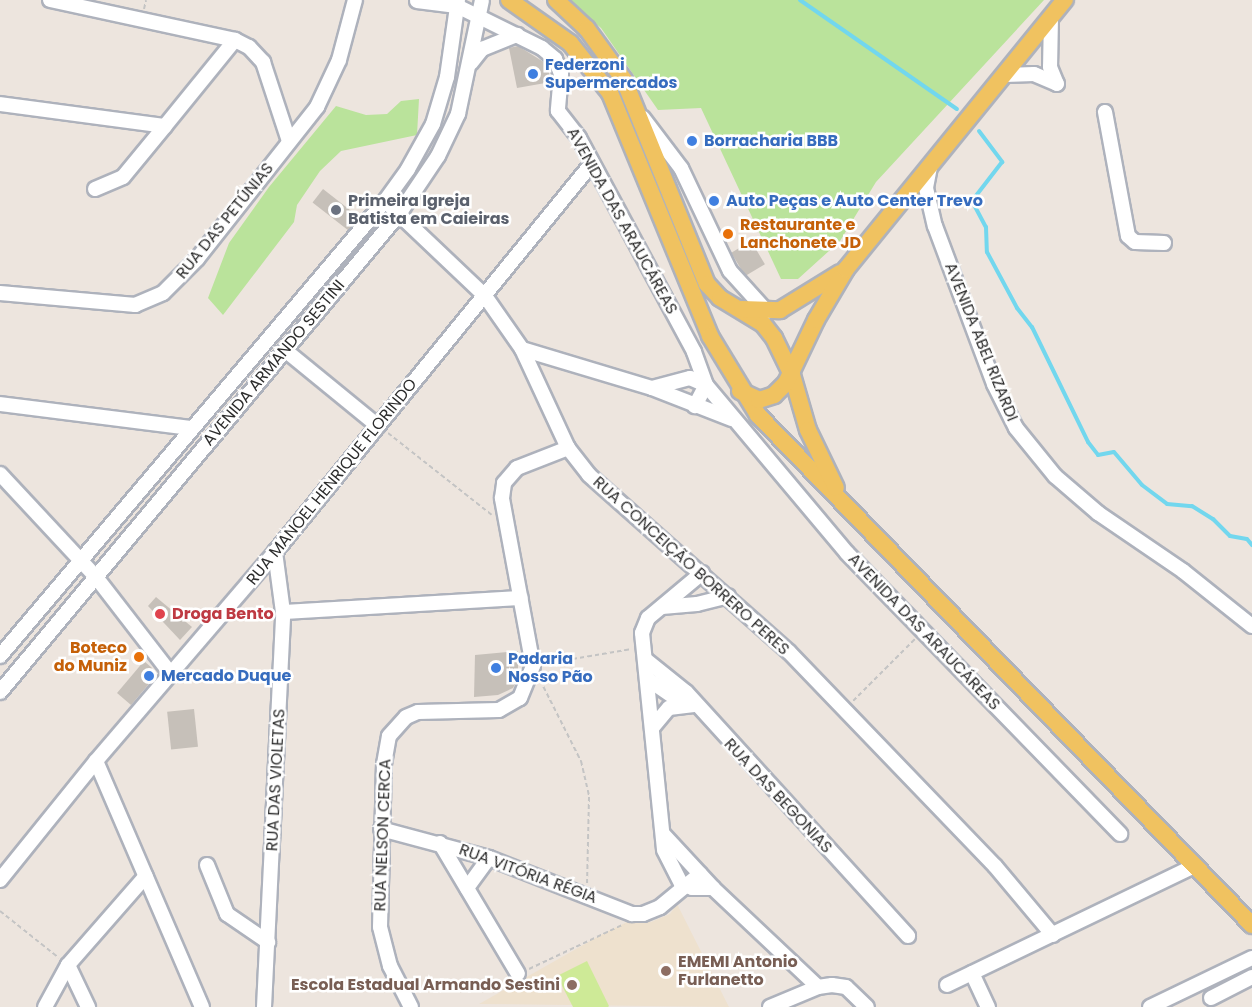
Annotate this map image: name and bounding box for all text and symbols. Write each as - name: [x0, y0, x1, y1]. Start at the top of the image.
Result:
- place label: Federzoni Supermercados: [545, 55, 677, 93]
- marker: Federzoni Supermercados: [526, 67, 540, 81]
- street label: AVENIDA DAS ARAUCÁREAS: [563, 124, 681, 318]
- place label: Borracharia BBB: [704, 131, 838, 151]
- marker: Borracharia BBB: [685, 134, 699, 148]
- street label: RUA DAS PETÚNIAS: [172, 159, 278, 283]
- place label: Primeira Igreja Batista em Caieiras: [348, 191, 509, 229]
- place label: Auto Peças e Auto Center Trevo: [726, 191, 983, 211]
- marker: Auto Peças e Auto Center Trevo: [707, 194, 721, 208]
- marker: Primeira Igreja Batista em Caieiras: [329, 203, 343, 217]
- place label: Restaurante e Lanchonete JD: [740, 215, 861, 253]
- marker: Restaurante e Lanchonete JD: [721, 227, 735, 241]
- street label: AVENIDA ABEL RIZARDI: [940, 260, 1022, 424]
- street label: AVENIDA ARMANDO SESTINI: [199, 276, 349, 450]
- street label: RUA MANOEL HENRIQUE FLORINDO: [243, 375, 421, 589]
- street label: RUA CONCEIÇÃO BORRERO PERES: [589, 473, 793, 659]
- street label: AVENIDA DAS ARAUCÁREAS: [844, 550, 1004, 714]
- place label: Droga Bento: [172, 604, 274, 624]
- marker: Droga Bento: [153, 607, 167, 621]
- place label: Boteco do Muniz: [54, 638, 127, 676]
- place label: Padaria Nosso Pão: [508, 649, 593, 687]
- marker: Boteco do Muniz: [132, 650, 146, 664]
- marker: Padaria Nosso Pão: [489, 661, 503, 675]
- place label: Mercado Duque: [161, 666, 291, 686]
- marker: Mercado Duque: [142, 669, 156, 683]
- street label: RUA DAS VIOLETAS: [263, 708, 289, 852]
- street label: RUA DAS BEGONIAS: [720, 735, 836, 857]
- street label: RUA NELSON CERCA: [371, 758, 395, 912]
- street label: RUA VITÓRIA RÉGIA: [456, 840, 600, 908]
- place label: EMEMI Antonio Furlanetto: [678, 952, 798, 990]
- marker: EMEMI Antonio Furlanetto: [659, 964, 673, 978]
- place label: Escola Estadual Armando Sestini: [291, 975, 560, 995]
- marker: Escola Estadual Armando Sestini: [565, 978, 579, 992]

